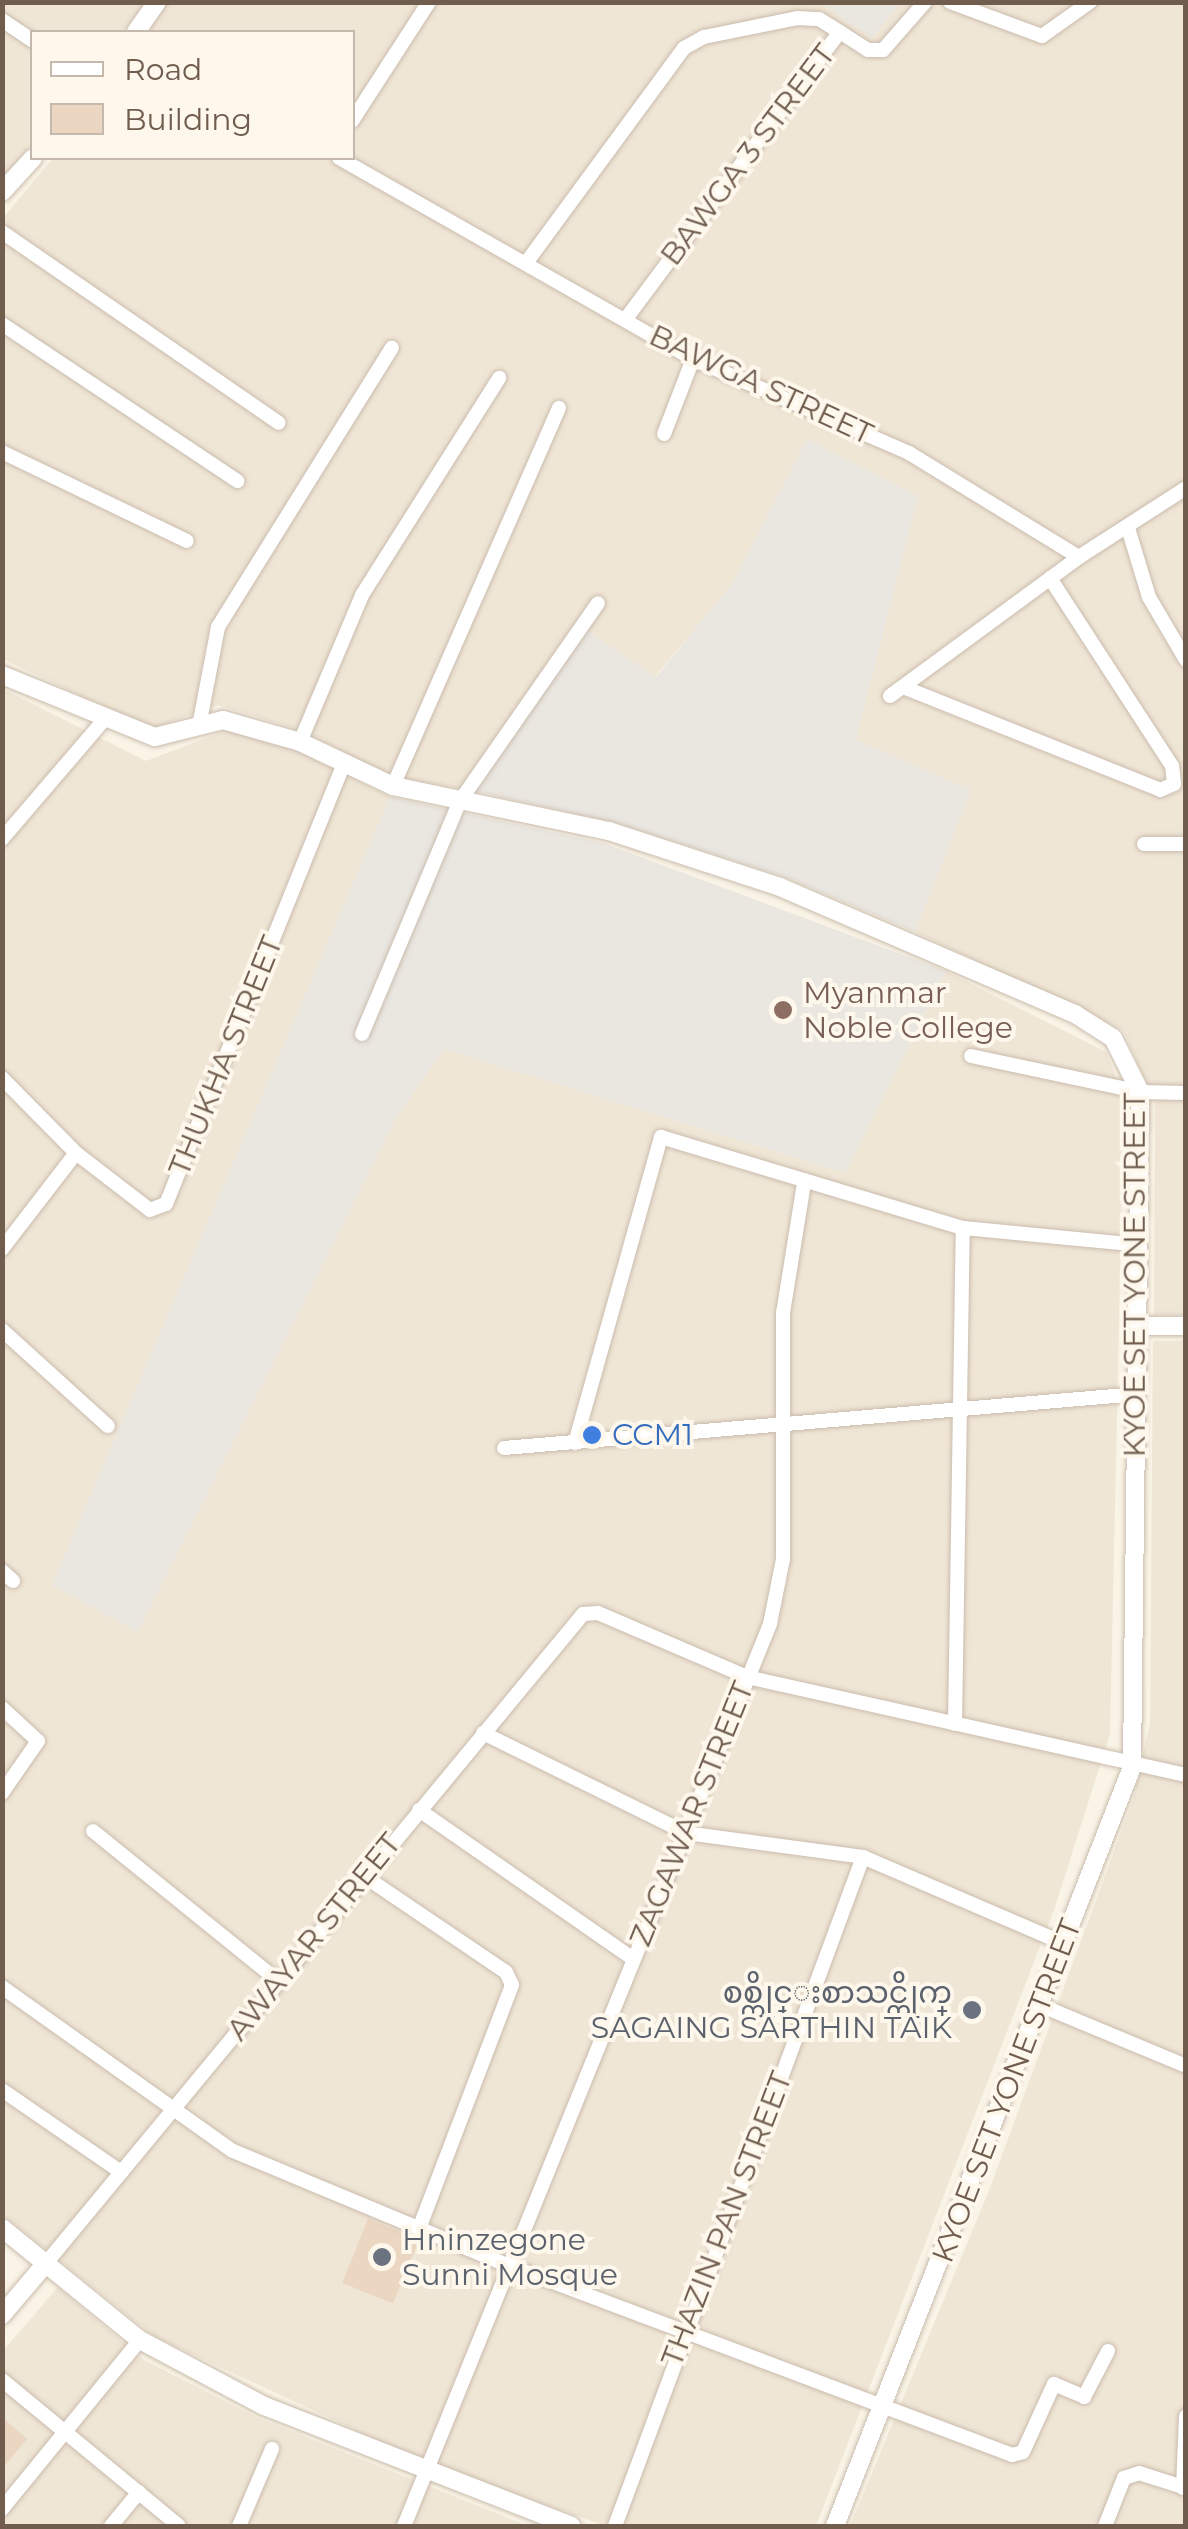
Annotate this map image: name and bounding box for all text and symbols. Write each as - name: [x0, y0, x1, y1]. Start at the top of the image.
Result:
- legend: [30, 30, 355, 160]
- street label: BAWGA 3 STREET: [653, 37, 843, 273]
- text: Road: [124, 51, 202, 88]
- text: Building: [124, 101, 252, 138]
- street label: BAWGA STREET: [643, 317, 879, 453]
- street label: THUKHA STREET: [162, 931, 290, 1181]
- place label: Myanmar Noble College: [803, 975, 1013, 1046]
- marker: Myanmar Noble College: [772, 999, 794, 1021]
- street label: KYOE SET YONE STREET: [1117, 1093, 1153, 1457]
- place label: CCM1: [612, 1417, 693, 1453]
- marker: CCM1: [581, 1424, 603, 1446]
- street label: ZAGAWAR STREET: [622, 1676, 762, 1952]
- street label: AWAYAR STREET: [219, 1826, 409, 2048]
- street label: KYOE SET YONE STREET: [925, 1914, 1089, 2268]
- place label: စစ္ကိုင္းစာသင္တိုက္ SAGAING SARTHIN TAIK: [591, 1975, 952, 2046]
- marker: စစ္ကိုင္းစာသင္တိုက္ SAGAING SARTHIN TAIK: [961, 1999, 983, 2021]
- street label: THAZIN PAN STREET: [654, 2067, 800, 2371]
- place label: Hninzegone Sunni Mosque: [402, 2222, 618, 2292]
- marker: Hninzegone Sunni Mosque: [371, 2246, 393, 2268]

